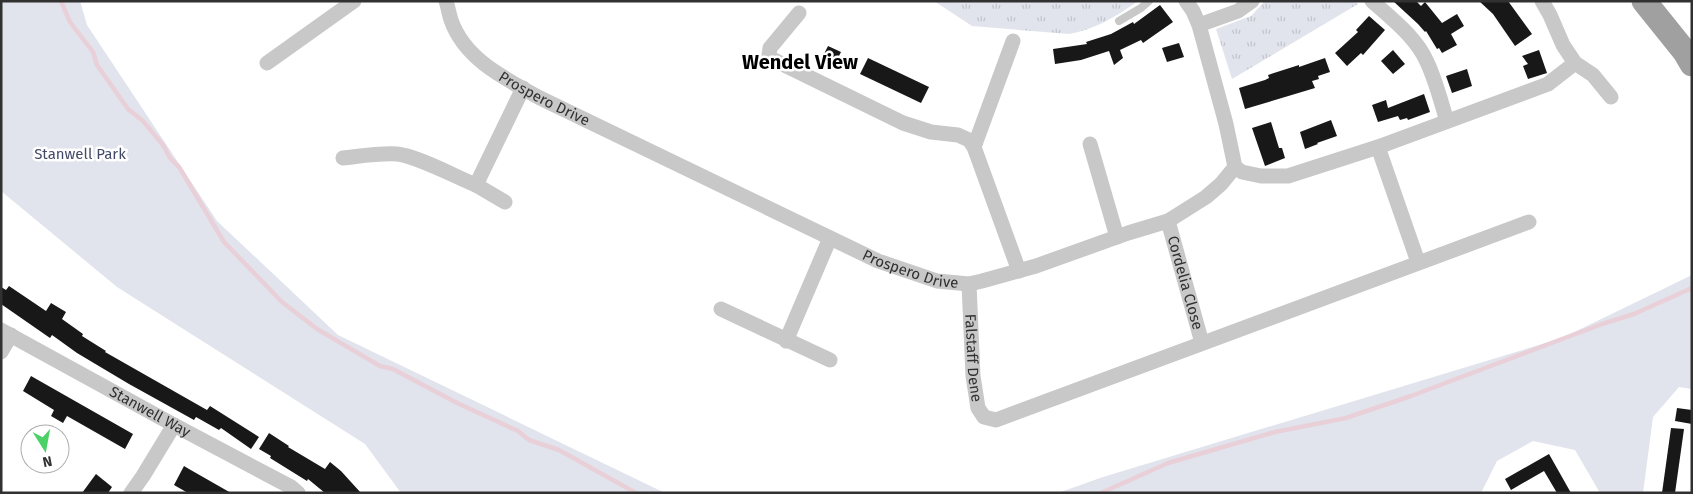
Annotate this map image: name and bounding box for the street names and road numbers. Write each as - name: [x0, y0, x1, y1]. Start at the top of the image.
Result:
- street label: Prospero Drive: [495, 68, 593, 130]
- street label: Cordelia Close: [1164, 234, 1207, 332]
- street label: Prospero Drive: [860, 246, 959, 292]
- street label: Falstaff Dene: [961, 313, 986, 403]
- street label: Stanwell Way: [106, 382, 194, 441]

